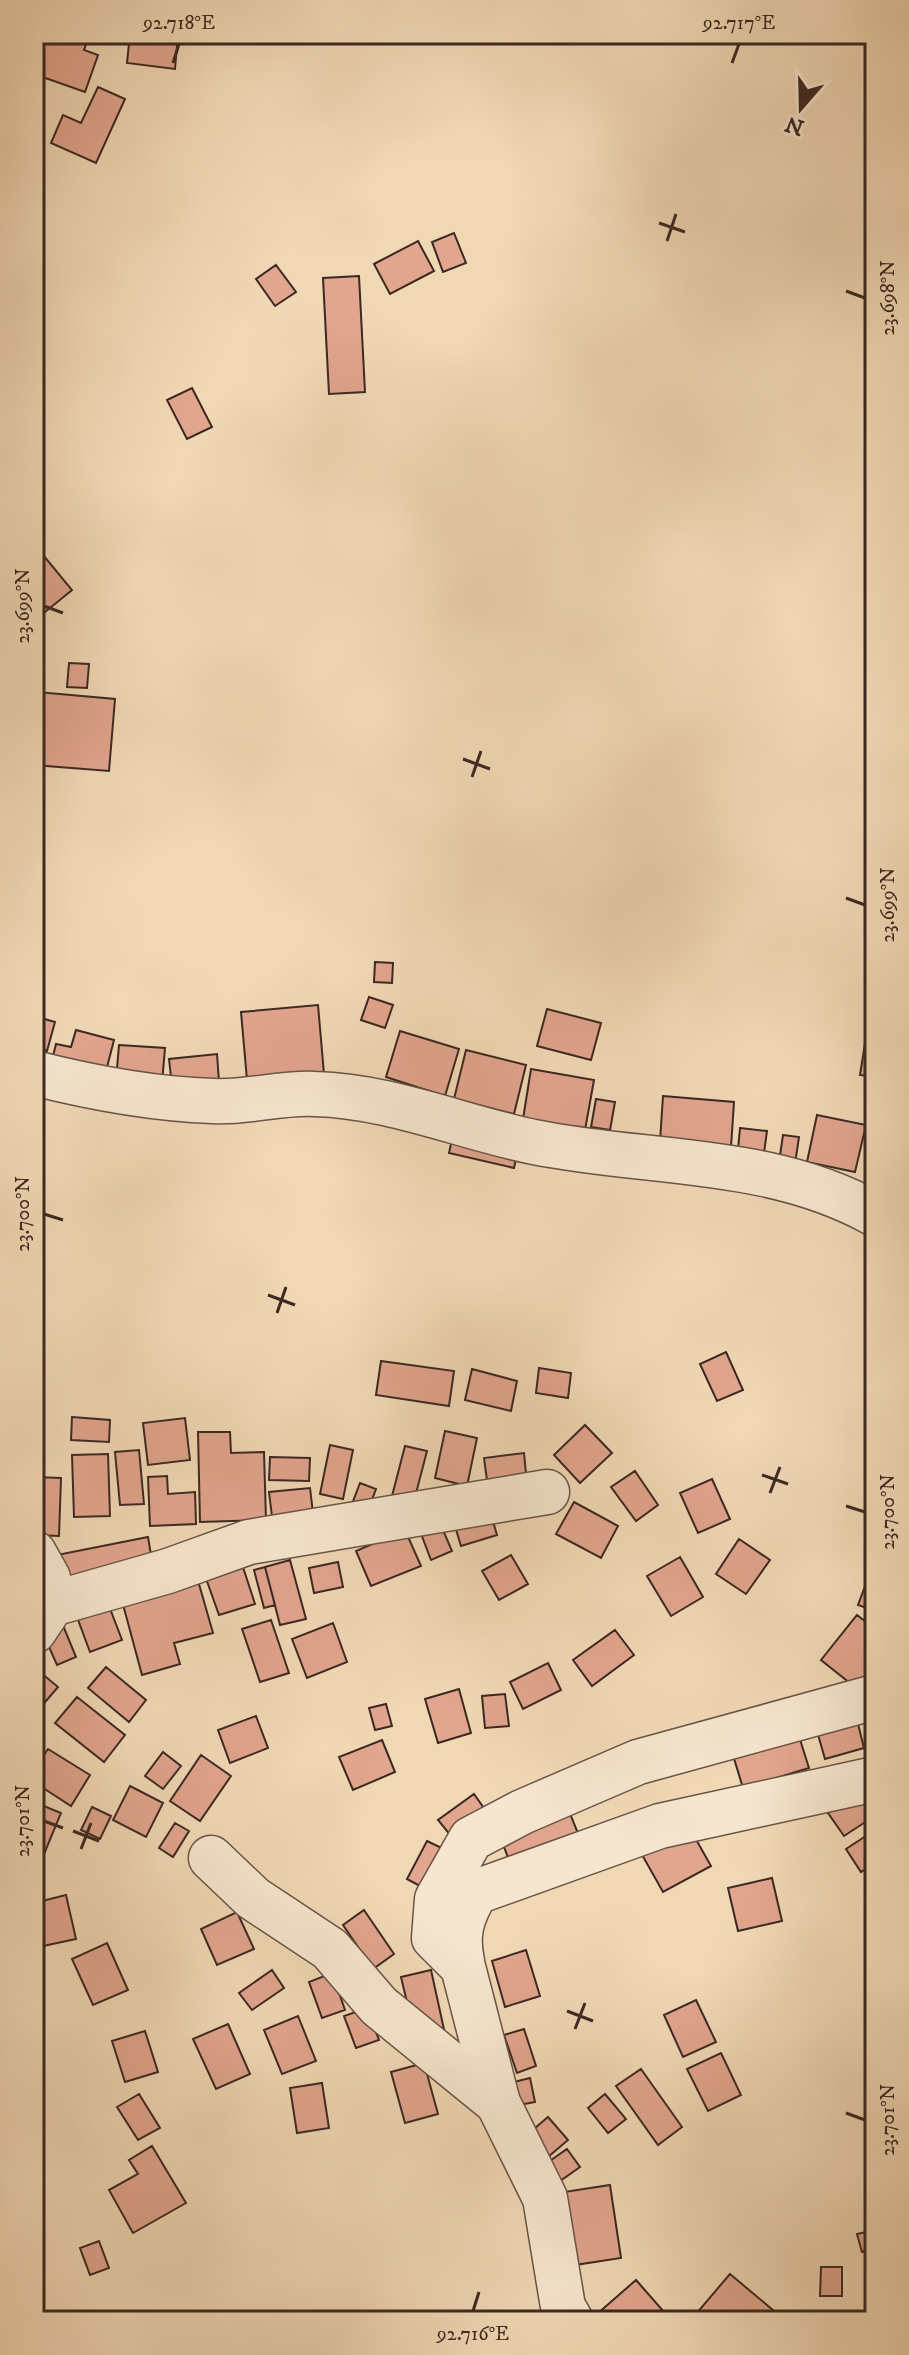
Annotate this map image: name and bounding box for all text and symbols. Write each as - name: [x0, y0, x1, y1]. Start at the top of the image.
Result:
- text: 92.718°E: [142, 11, 215, 36]
- text: 92.717°E: [702, 11, 775, 36]
- north arrow: [761, 68, 841, 148]
- text: N: [782, 110, 808, 141]
- text: 23.698°N: [876, 260, 901, 336]
- text: 23.699°N: [11, 568, 36, 644]
- text: 23.699°N: [876, 867, 901, 943]
- text: 23.700°N: [11, 1176, 36, 1252]
- text: 23.700°N: [876, 1474, 901, 1550]
- text: 23.701°N: [11, 1785, 36, 1857]
- text: 23.701°N: [876, 2084, 901, 2156]
- text: 92.716°E: [436, 2322, 509, 2347]

